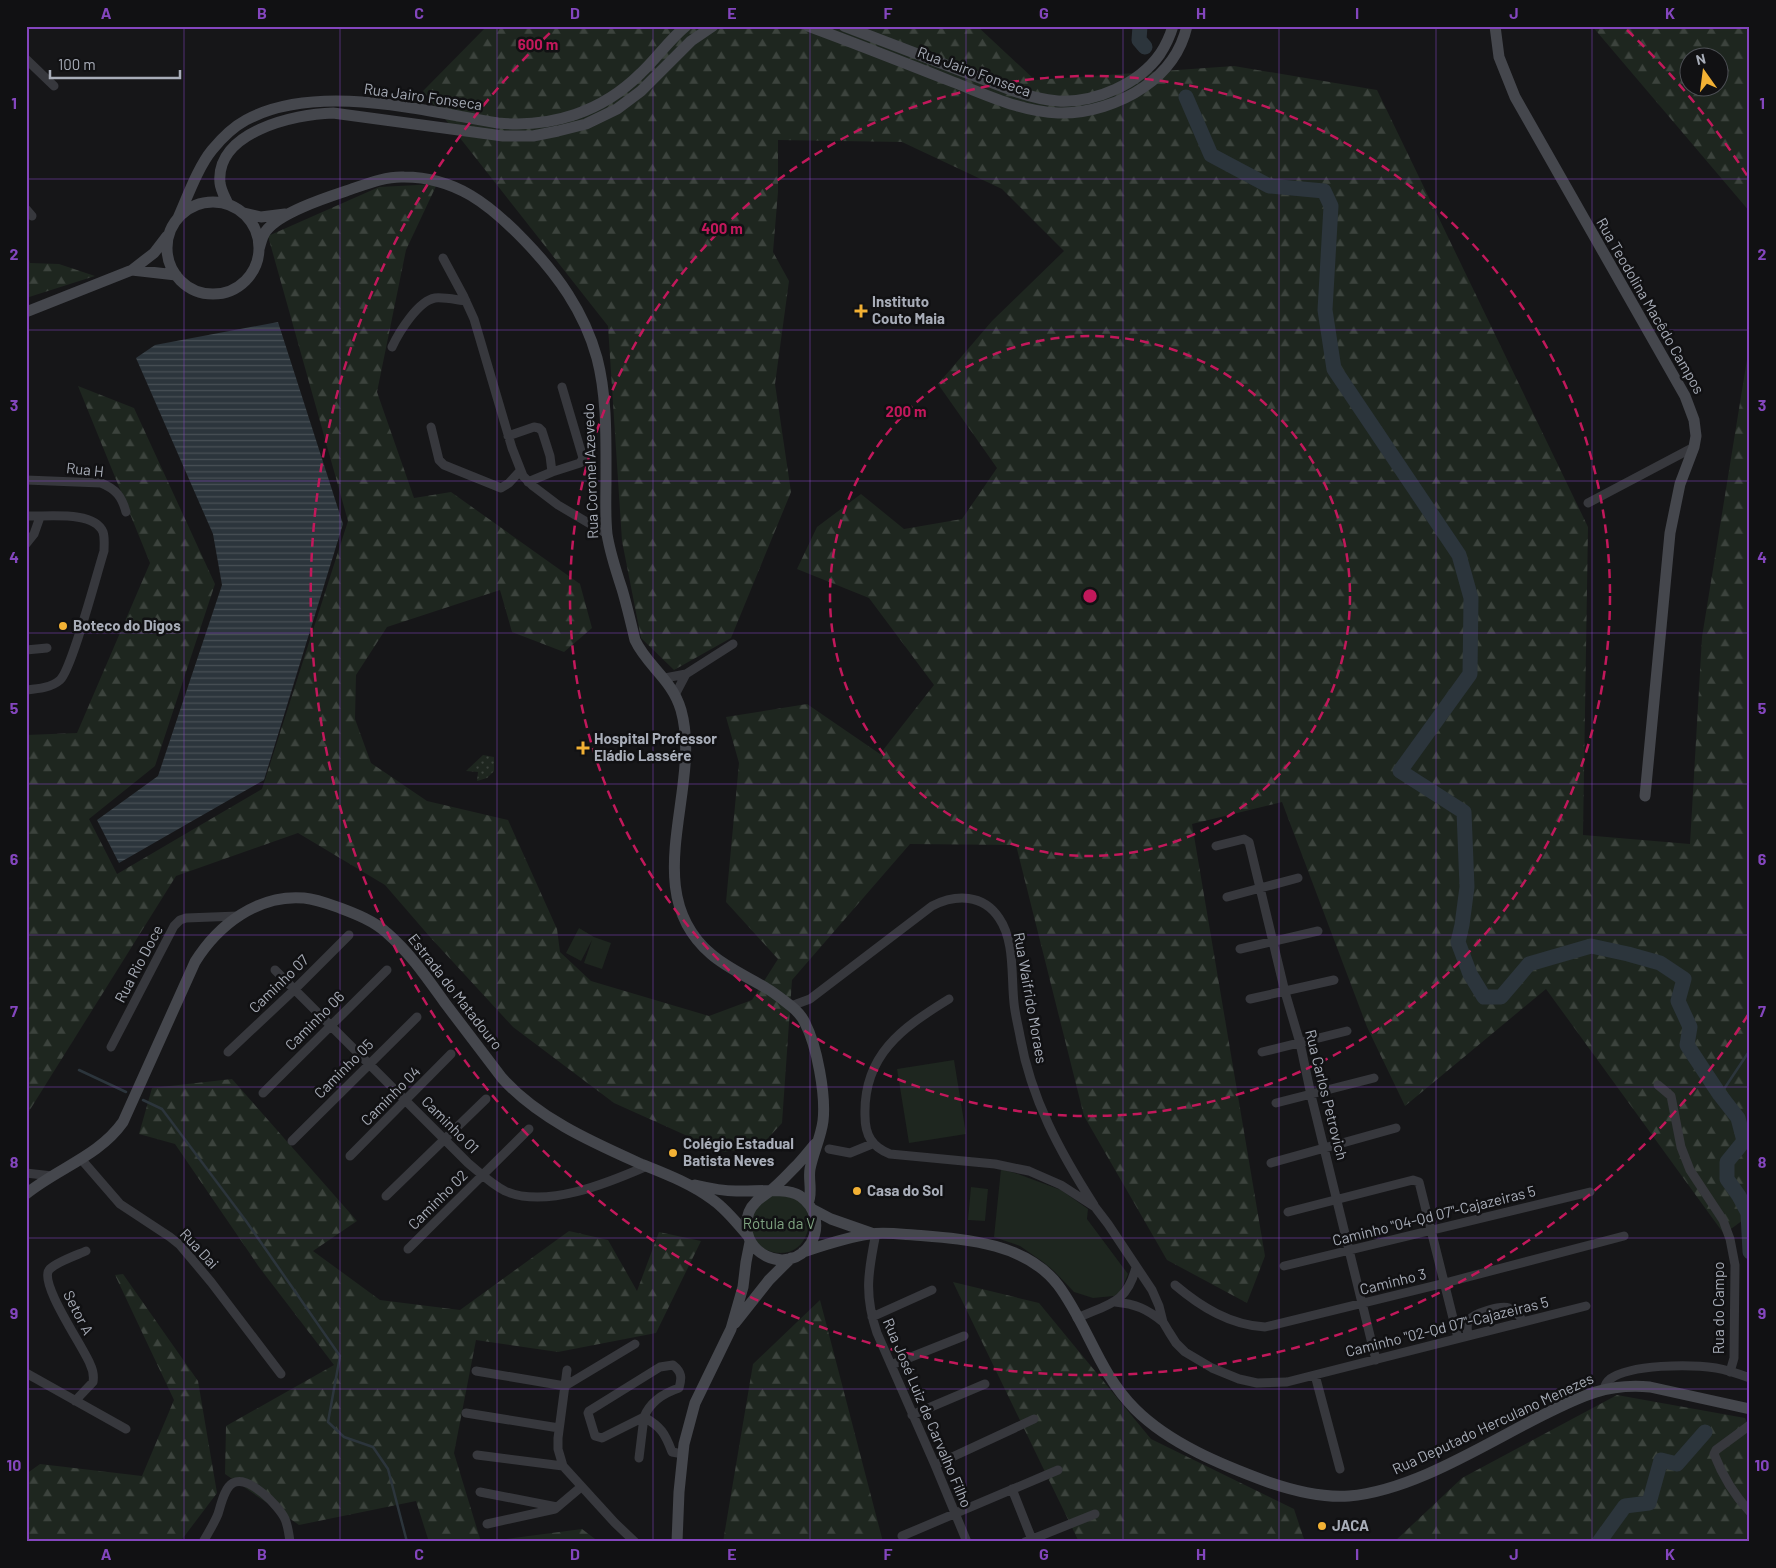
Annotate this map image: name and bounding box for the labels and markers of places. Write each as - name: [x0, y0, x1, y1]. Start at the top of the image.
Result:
- place label: Instituto Couto Maia: [872, 292, 945, 327]
- marker: Instituto Couto Maia: [854, 304, 868, 318]
- centre of rings: [1081, 587, 1099, 605]
- place label: Boteco do Digos: [73, 616, 181, 634]
- marker: Boteco do Digos: [57, 620, 69, 632]
- place label: Hospital Professor Eládio Lassére: [594, 729, 717, 764]
- marker: Hospital Professor Eládio Lassére: [576, 741, 590, 755]
- place label: Colégio Estadual Batista Neves: [683, 1134, 794, 1169]
- marker: Colégio Estadual Batista Neves: [667, 1147, 679, 1159]
- place label: Casa do Sol: [867, 1181, 943, 1199]
- marker: Casa do Sol: [851, 1185, 863, 1197]
- place label: JACA: [1332, 1516, 1369, 1534]
- marker: JACA: [1316, 1520, 1328, 1532]

